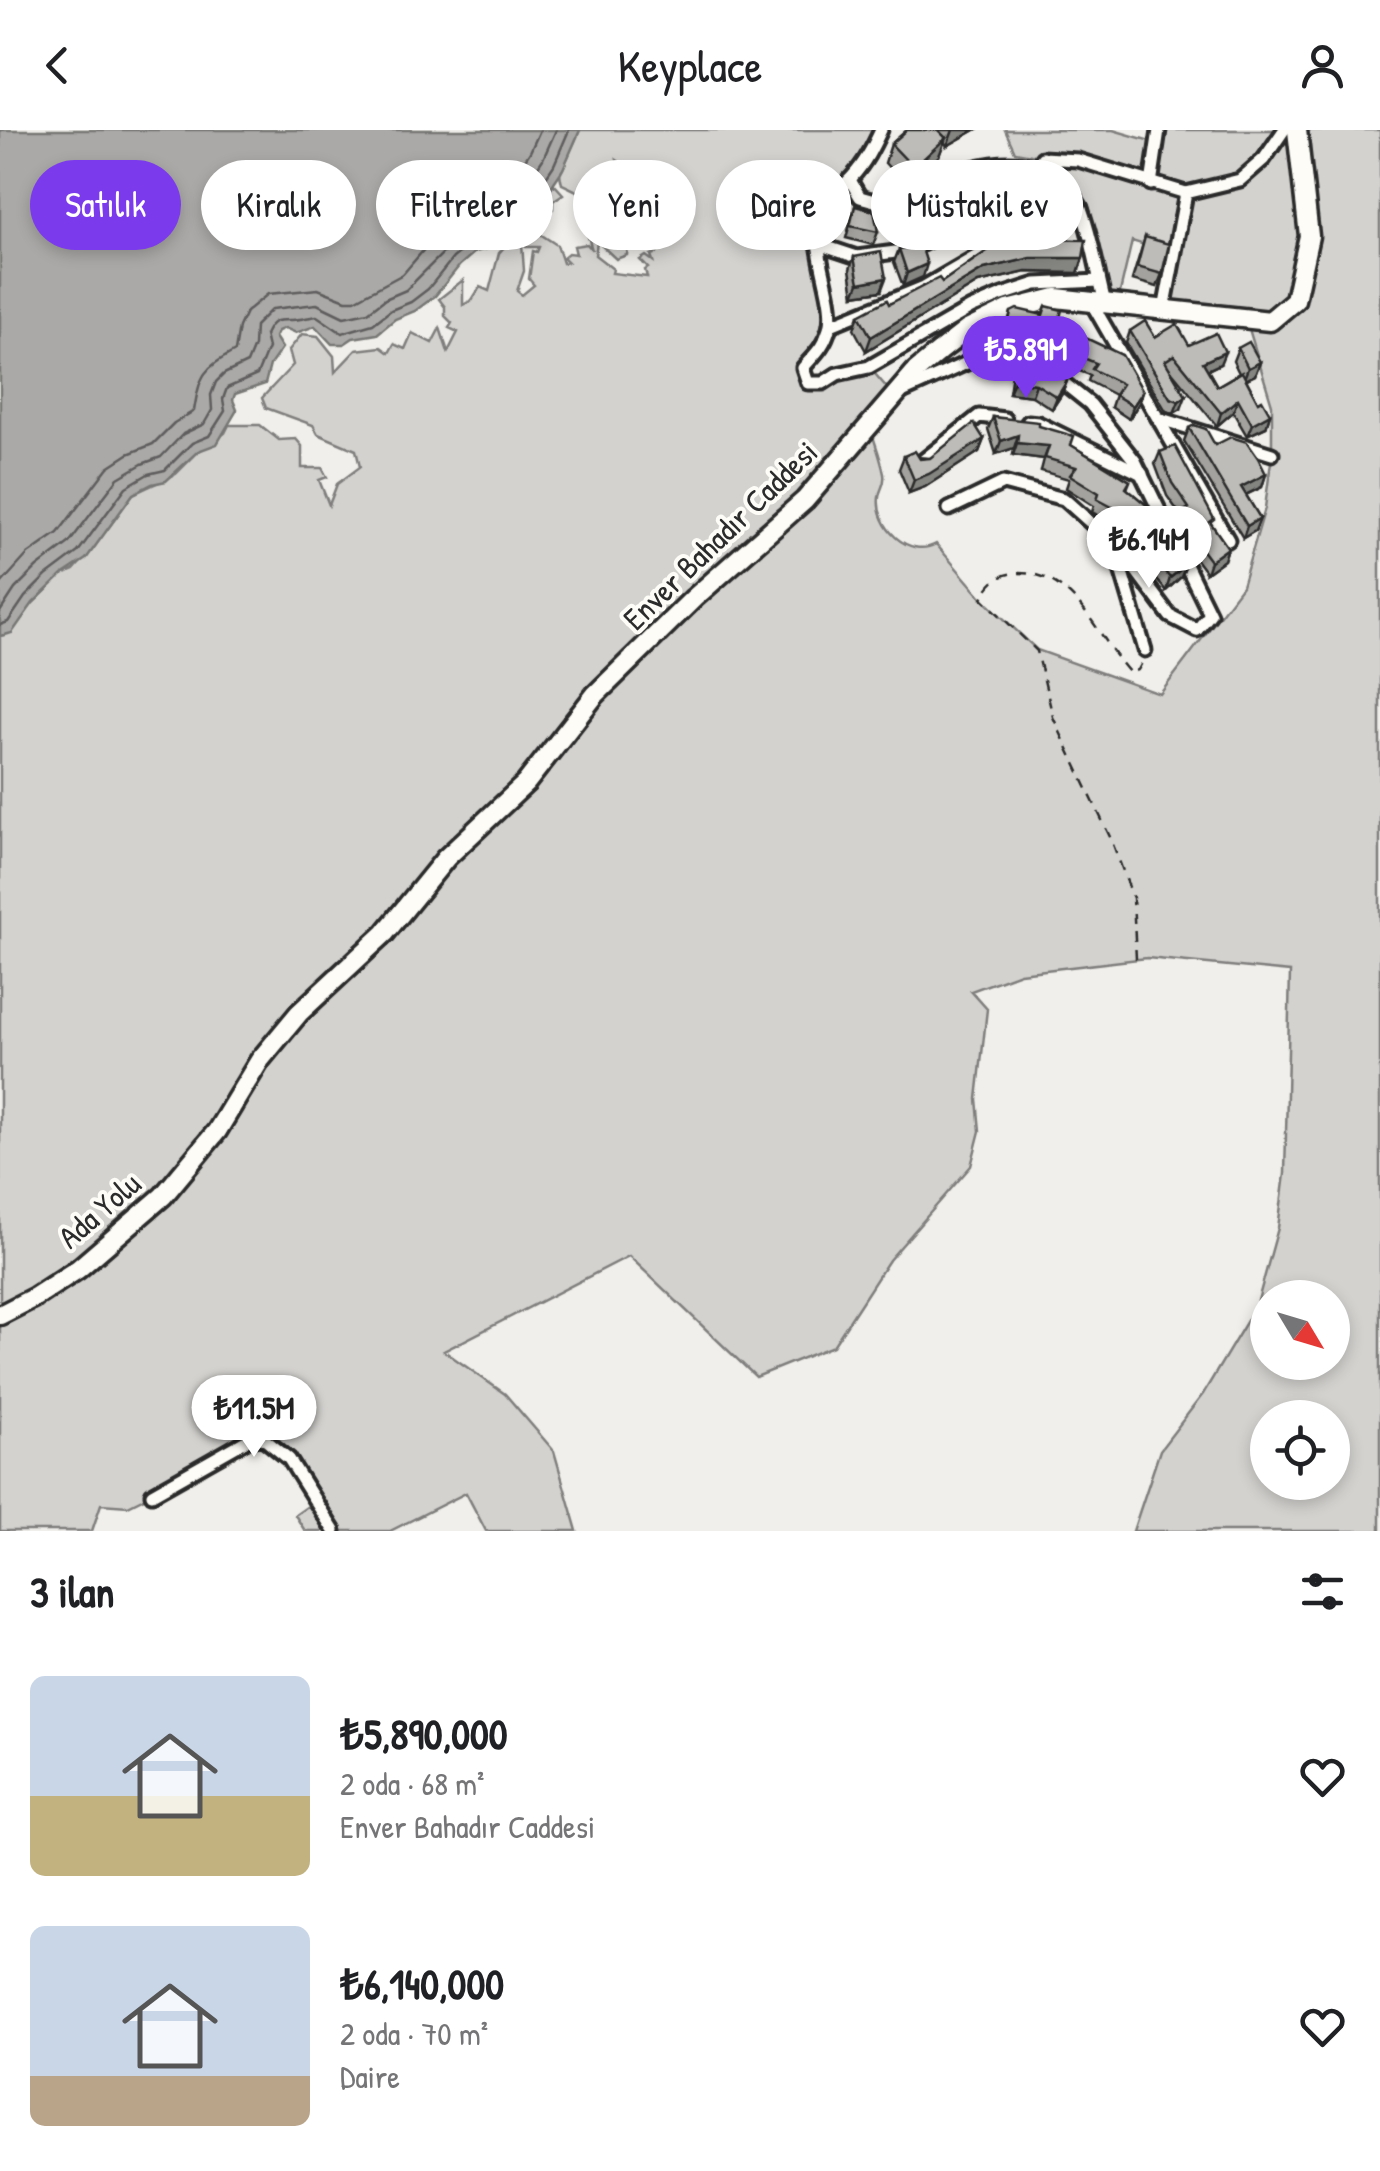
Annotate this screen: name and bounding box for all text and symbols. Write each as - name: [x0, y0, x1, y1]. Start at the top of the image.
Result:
- text: Keyplace: [618, 35, 762, 96]
- icon: back: [30, 38, 85, 93]
- icon: person: [1295, 38, 1350, 93]
- chip: Satılık: [30, 160, 181, 250]
- chip: Kiralık: [201, 160, 356, 250]
- chip: Filtreler: [376, 160, 553, 250]
- chip: Yeni: [573, 160, 696, 250]
- chip: Daire: [716, 160, 851, 250]
- chip: Müstakil ev: [871, 160, 1083, 250]
- pin: ₺5.89M: [945, 316, 1107, 401]
- text: ₺5.89M: [984, 327, 1068, 370]
- street label: Enver Bahadır Caddesi: [613, 431, 827, 639]
- pin: ₺6.14M: [1068, 506, 1230, 591]
- text: ₺6.14M: [1109, 517, 1189, 560]
- street label: Ada Yolu: [49, 1162, 150, 1258]
- north arrow: [1250, 1280, 1350, 1380]
- map controls: [1250, 1280, 1350, 1500]
- pin: ₺11.5M: [173, 1375, 335, 1460]
- text: ₺11.5M: [214, 1386, 294, 1429]
- button: locate: [1250, 1400, 1350, 1500]
- text: 3 ilan: [30, 1563, 115, 1620]
- icon: filters: [1295, 1564, 1350, 1619]
- text: ₺5,890,000: [340, 1705, 508, 1762]
- icon: home: [110, 1716, 230, 1836]
- icon: heart: [1295, 1749, 1350, 1804]
- text: 2 oda · 68 m²: [340, 1762, 484, 1805]
- text: Enver Bahadır Caddesi: [340, 1805, 595, 1848]
- text: ₺6,140,000: [340, 1955, 504, 2012]
- icon: home: [110, 1966, 230, 2086]
- icon: heart: [1295, 1999, 1350, 2054]
- text: 2 oda · 70 m²: [340, 2012, 488, 2055]
- text: Daire: [340, 2055, 400, 2098]

